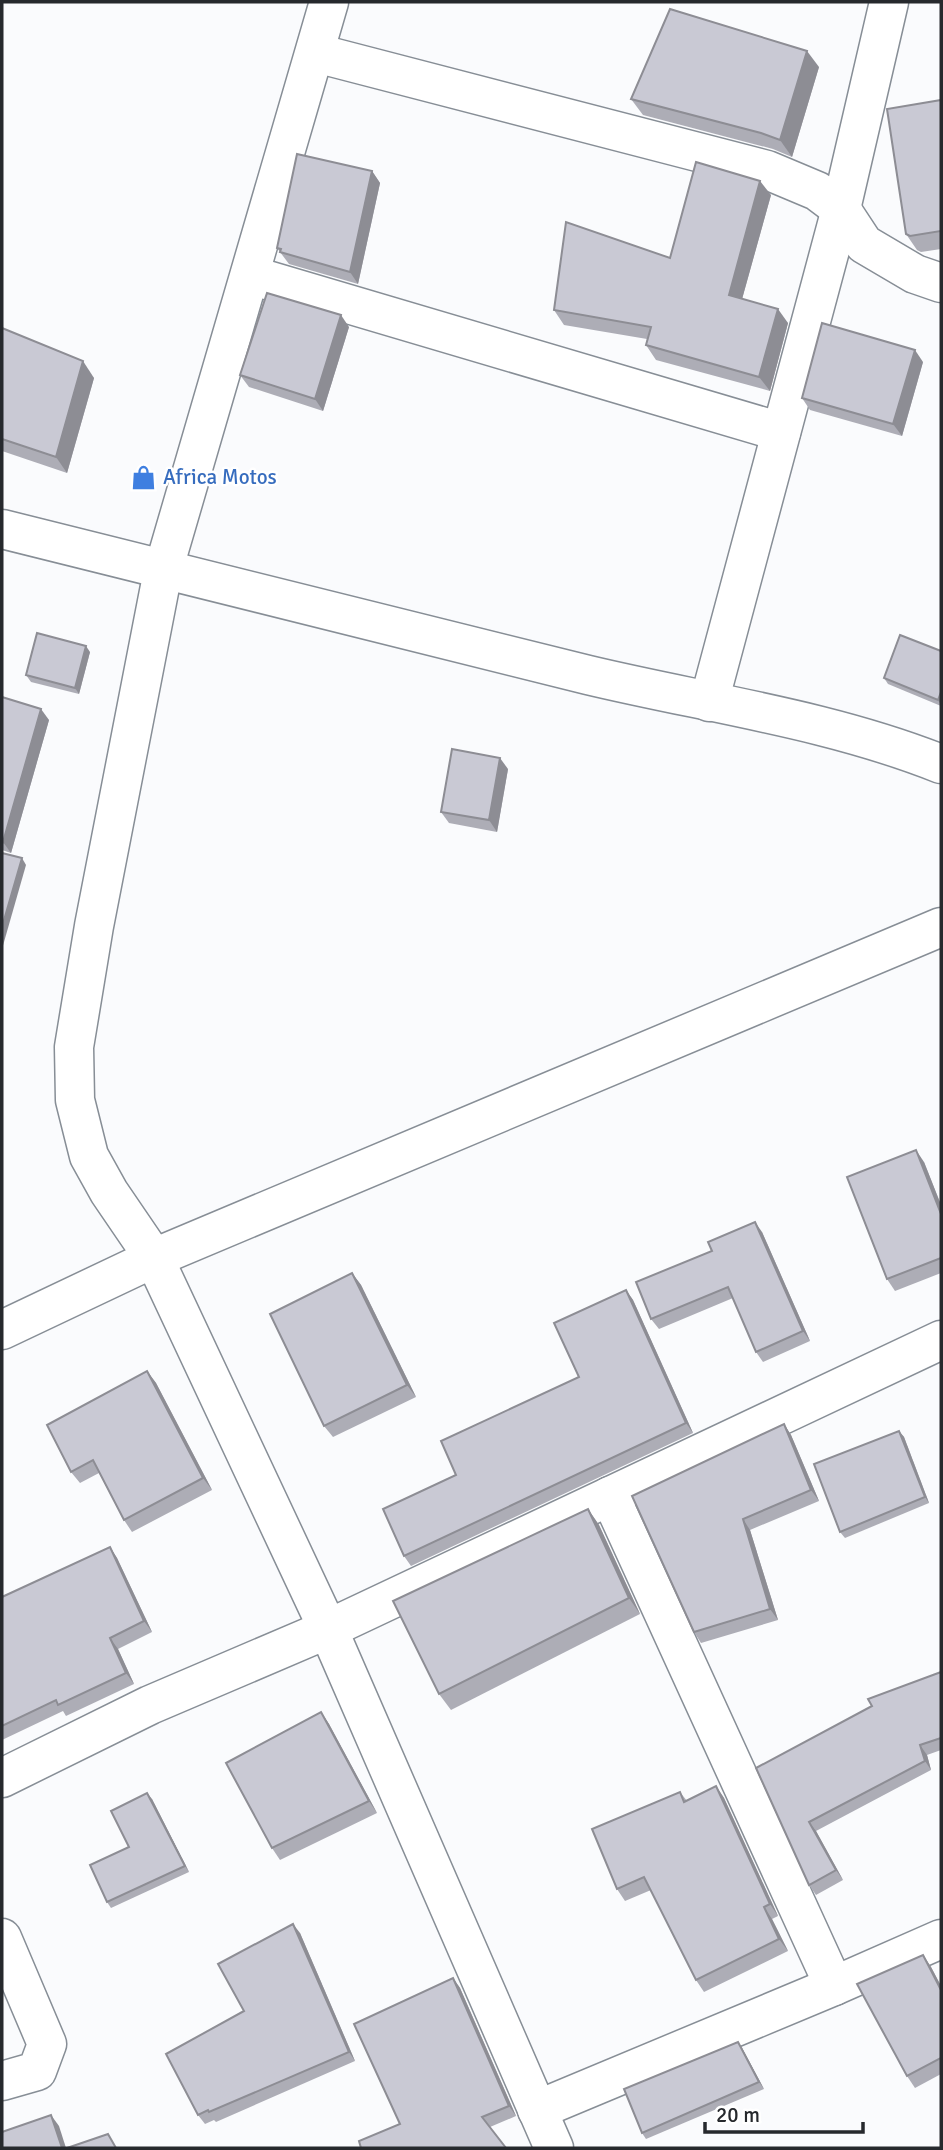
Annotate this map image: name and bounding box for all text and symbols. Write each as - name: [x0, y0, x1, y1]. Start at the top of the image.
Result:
- shop icon: Africa Motos: [129, 463, 157, 491]
- place label: Africa Motos: [163, 464, 277, 490]
- scale bar: [705, 2090, 862, 2134]
- text: 20 m: [716, 2102, 760, 2128]

